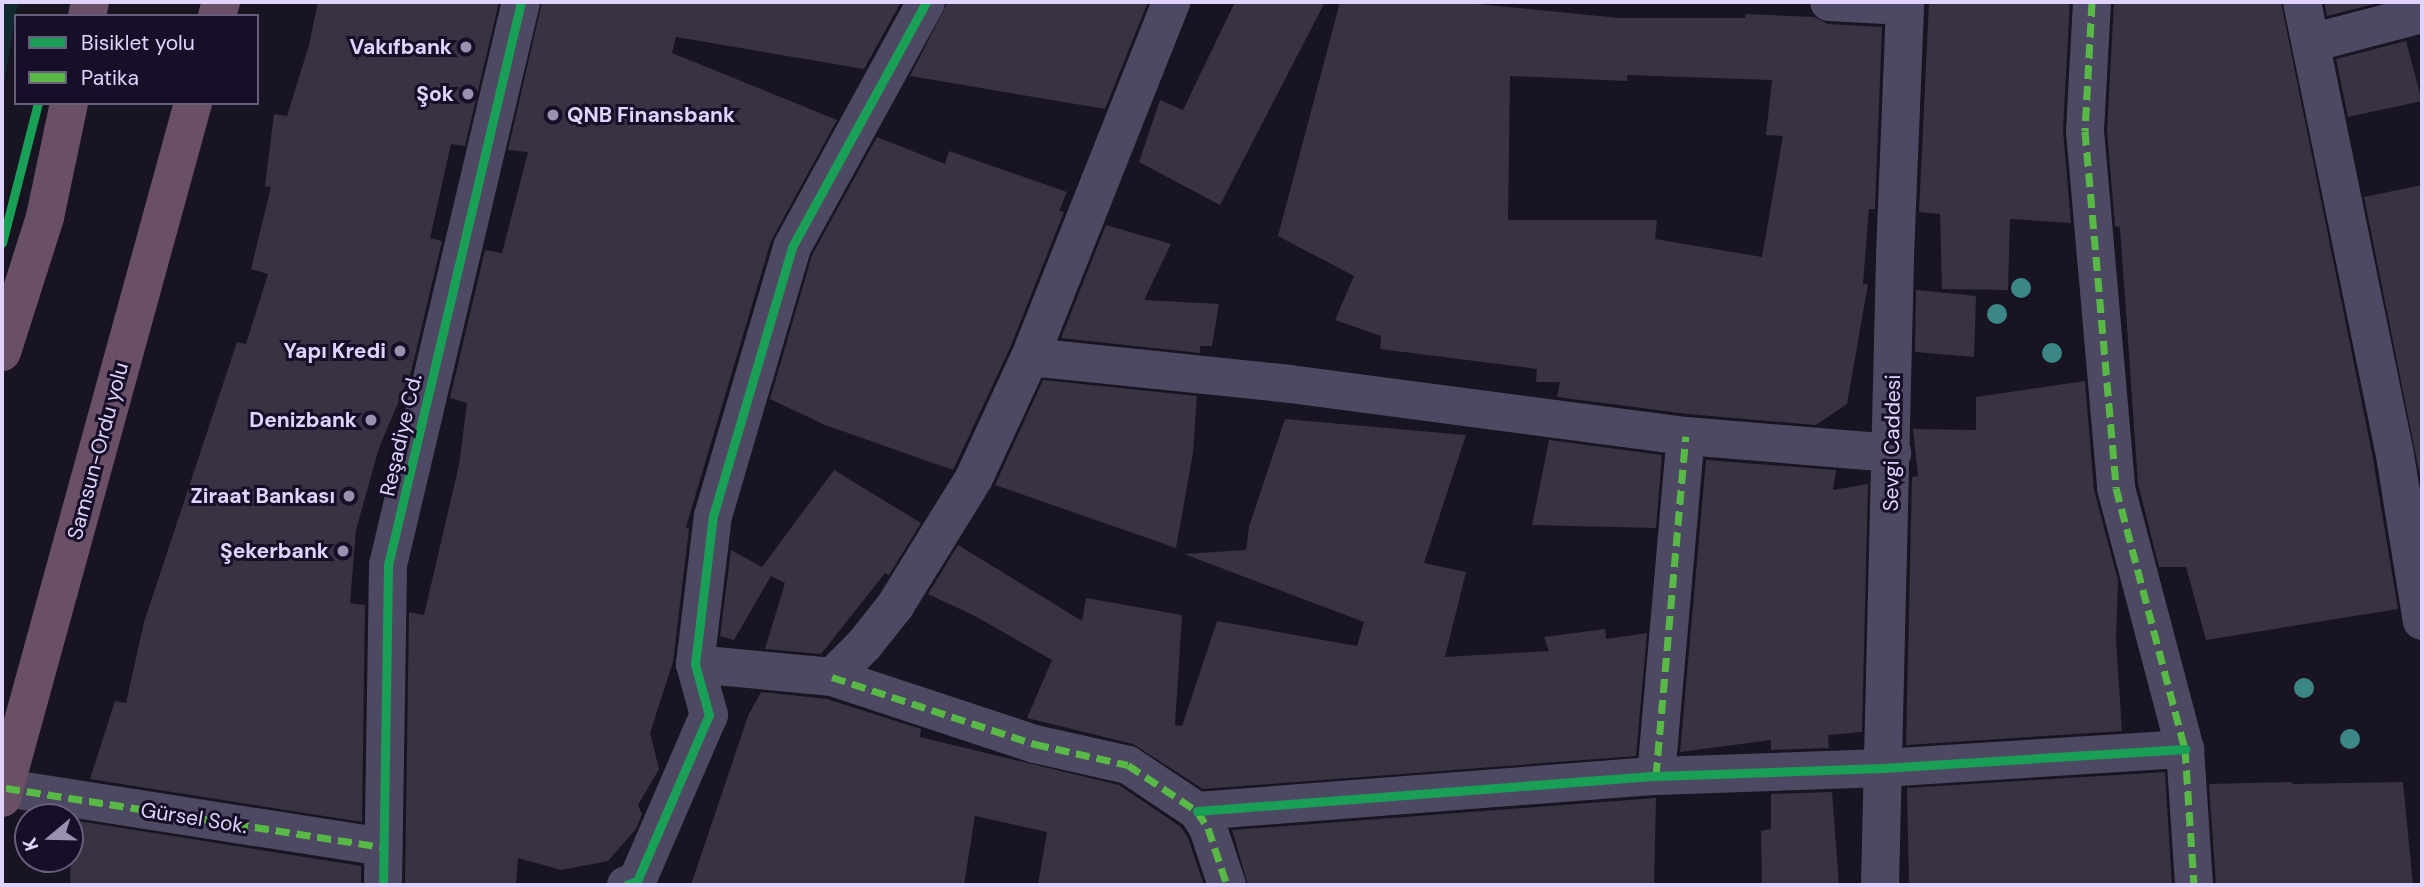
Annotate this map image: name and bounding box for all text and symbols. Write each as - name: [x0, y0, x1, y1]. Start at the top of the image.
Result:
- legend: [14, 14, 259, 105]
- text: Bisiklet yolu: [81, 29, 195, 57]
- place label: Vakıfbank: [350, 34, 452, 60]
- marker: Vakıfbank: [458, 39, 474, 55]
- text: Patika: [81, 64, 139, 92]
- place label: Şok: [416, 81, 454, 107]
- marker: Şok: [460, 86, 476, 102]
- place label: QNB Finansbank: [567, 102, 735, 128]
- marker: QNB Finansbank: [545, 107, 561, 123]
- place label: Yapı Kredi: [284, 338, 386, 364]
- marker: Yapı Kredi: [392, 343, 408, 359]
- street label: Samsun-Ordu yolu: [62, 360, 134, 542]
- street label: Reşadiye Cd.: [375, 371, 427, 499]
- street label: Sevgi Caddesi: [1878, 374, 1906, 512]
- place label: Denizbank: [249, 407, 357, 433]
- marker: Denizbank: [363, 412, 379, 428]
- place label: Ziraat Bankası: [191, 483, 335, 509]
- marker: Ziraat Bankası: [341, 488, 357, 504]
- place label: Şekerbank: [220, 538, 329, 564]
- marker: Şekerbank: [335, 543, 351, 559]
- street label: Gürsel Sok.: [139, 797, 249, 839]
- north arrow: [14, 803, 84, 873]
- text: K: [17, 834, 44, 854]

